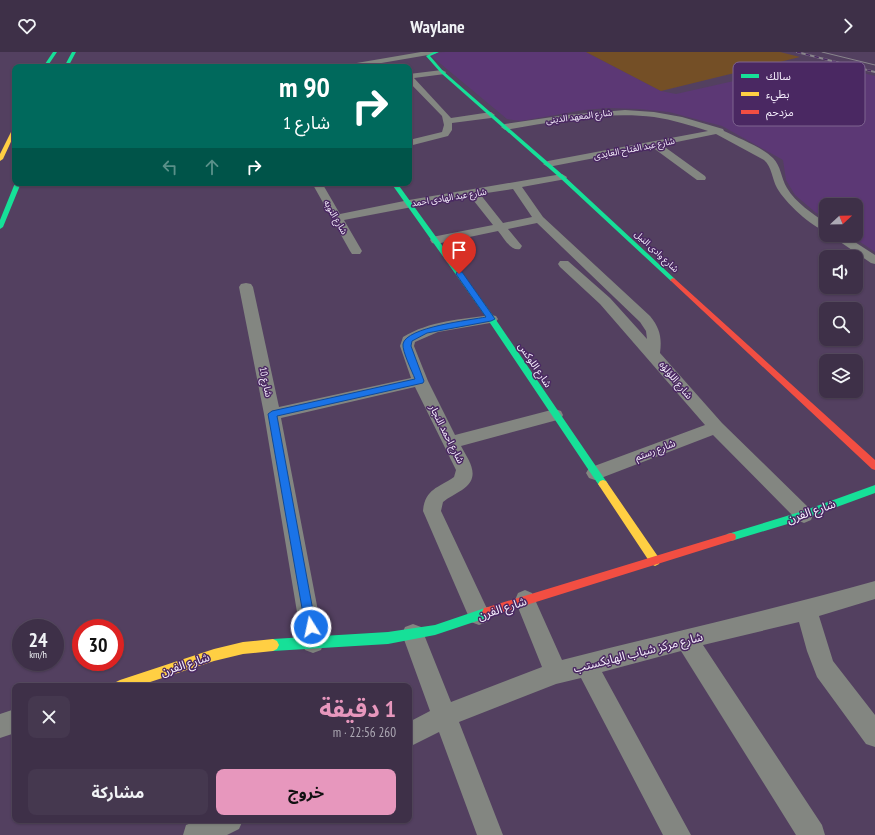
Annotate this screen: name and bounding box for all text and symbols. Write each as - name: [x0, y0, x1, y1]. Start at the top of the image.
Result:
- icon: heart: [16, 15, 38, 37]
- text: Waylane: [410, 15, 465, 38]
- icon: forward: [837, 15, 859, 37]
- legend: [733, 62, 865, 126]
- text: 90 m: [279, 68, 330, 105]
- text: سالك: [766, 69, 791, 83]
- icon: right: [344, 80, 396, 132]
- text: بطيء: [766, 87, 789, 104]
- text: مزدحم: [766, 105, 794, 121]
- street label: شارع المعهد الدينى: [545, 106, 613, 128]
- text: شارع 1: [283, 111, 330, 134]
- street label: شارع عبد الفتاح العايدى: [592, 135, 676, 163]
- icon: left: [159, 156, 181, 178]
- icon: ahead: [201, 156, 223, 178]
- icon: right: [243, 156, 265, 178]
- street label: شارع عبد الهادى احمد: [411, 186, 488, 210]
- street label: شارع النوبه: [320, 198, 350, 237]
- north arrow: [819, 198, 863, 242]
- map controls: [819, 198, 863, 398]
- street label: شارع وادى النيل: [631, 228, 681, 276]
- pin: [442, 233, 476, 274]
- icon: arrive: [448, 239, 470, 261]
- button: sound: [819, 250, 863, 294]
- button: search: [819, 302, 863, 346]
- street label: شارع اللوكس: [514, 340, 555, 391]
- button: layers: [819, 354, 863, 398]
- street label: شارع اللؤلؤه: [656, 358, 696, 402]
- street label: شارع 10: [255, 366, 276, 399]
- street label: شارع احمد النجار: [425, 401, 467, 466]
- street label: شارع رستم: [633, 436, 678, 465]
- street label: شارع الفرن: [785, 496, 838, 528]
- street label: شارع الفرن: [476, 593, 529, 625]
- position arrow: [290, 606, 332, 648]
- speed limit sign: 30: [72, 619, 124, 671]
- text: 24: [28, 627, 48, 653]
- street label: شارع مركز شباب الهايكستب: [572, 629, 705, 677]
- text: km/h: [29, 648, 47, 661]
- street label: شارع الفرن: [159, 649, 212, 681]
- text: 1 دقيقة: [319, 693, 396, 724]
- button: close: [28, 696, 70, 738]
- text: 260 m · 22:56: [333, 724, 396, 741]
- button: مشاركة: [28, 769, 208, 815]
- button: خروج: [216, 769, 396, 815]

